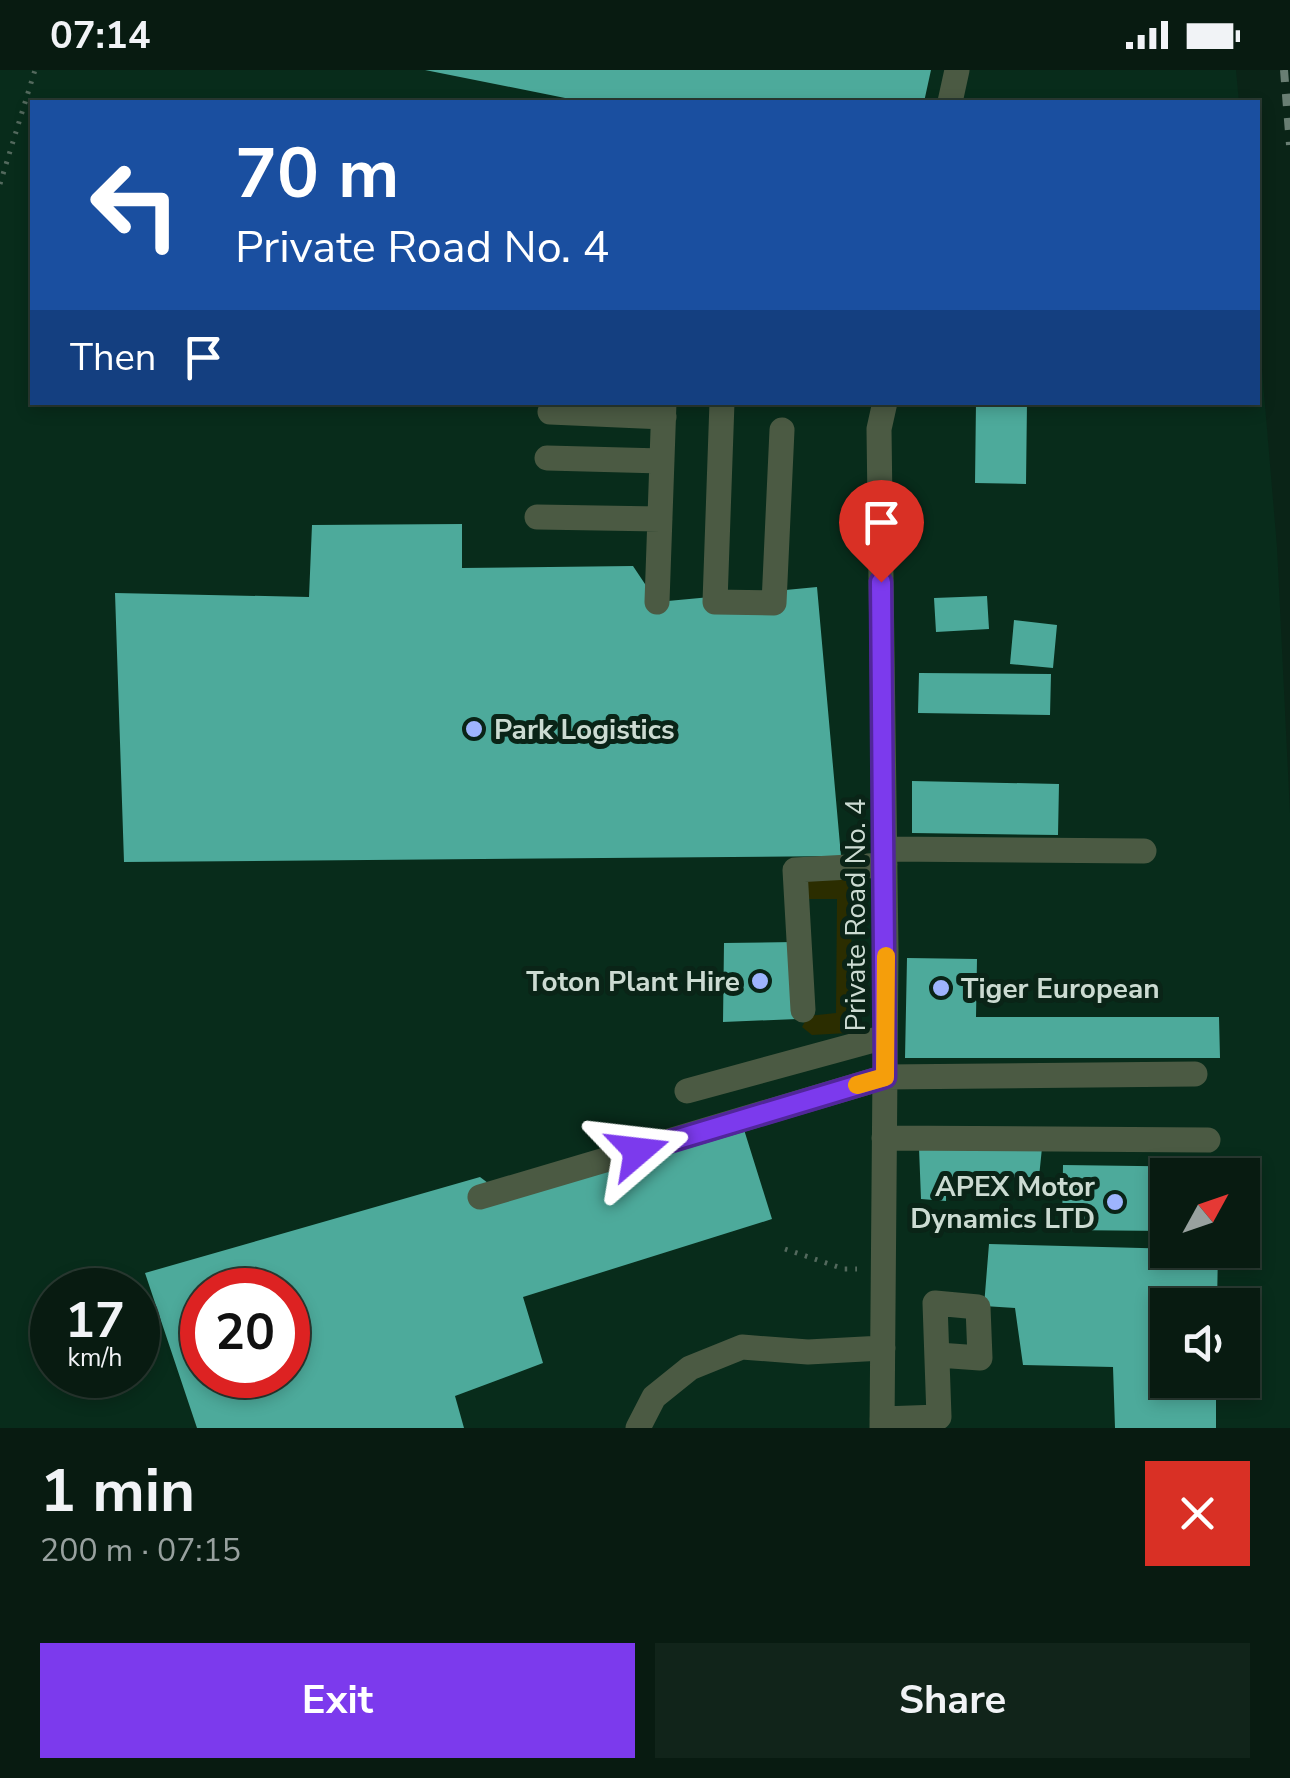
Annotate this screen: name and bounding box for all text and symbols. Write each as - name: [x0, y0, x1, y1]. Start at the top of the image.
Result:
- text: 07:14: [50, 10, 151, 61]
- text: 70 m: [235, 126, 399, 222]
- icon: left: [70, 140, 200, 270]
- text: Private Road No. 4: [235, 217, 610, 278]
- icon: arrive: [176, 330, 231, 385]
- text: Then: [70, 332, 156, 383]
- pin: [839, 480, 924, 583]
- icon: arrive: [854, 495, 909, 550]
- place label: Park Logistics: [494, 711, 675, 749]
- marker: Park Logistics: [463, 718, 485, 740]
- street label: Private Road No. 4: [837, 798, 875, 1032]
- place label: Toton Plant Hire: [526, 963, 740, 1001]
- marker: Toton Plant Hire: [749, 970, 771, 992]
- place label: Tiger European: [961, 970, 1160, 1008]
- marker: Tiger European: [930, 977, 952, 999]
- position arrow: [586, 1099, 690, 1203]
- north arrow: [1150, 1158, 1260, 1268]
- map controls: [1150, 1158, 1260, 1398]
- place label: APEX Motor Dynamics LTD: [910, 1168, 1095, 1238]
- marker: APEX Motor Dynamics LTD: [1104, 1191, 1126, 1213]
- speed limit sign: 20: [180, 1268, 310, 1398]
- text: 17: [65, 1286, 125, 1355]
- button: sound: [1150, 1288, 1260, 1398]
- text: km/h: [67, 1341, 123, 1375]
- text: 1 min: [40, 1450, 195, 1532]
- button: close: [1145, 1461, 1250, 1566]
- text: 200 m · 07:15: [40, 1529, 241, 1572]
- button: Exit: [40, 1643, 635, 1758]
- button: Share: [655, 1643, 1250, 1758]

